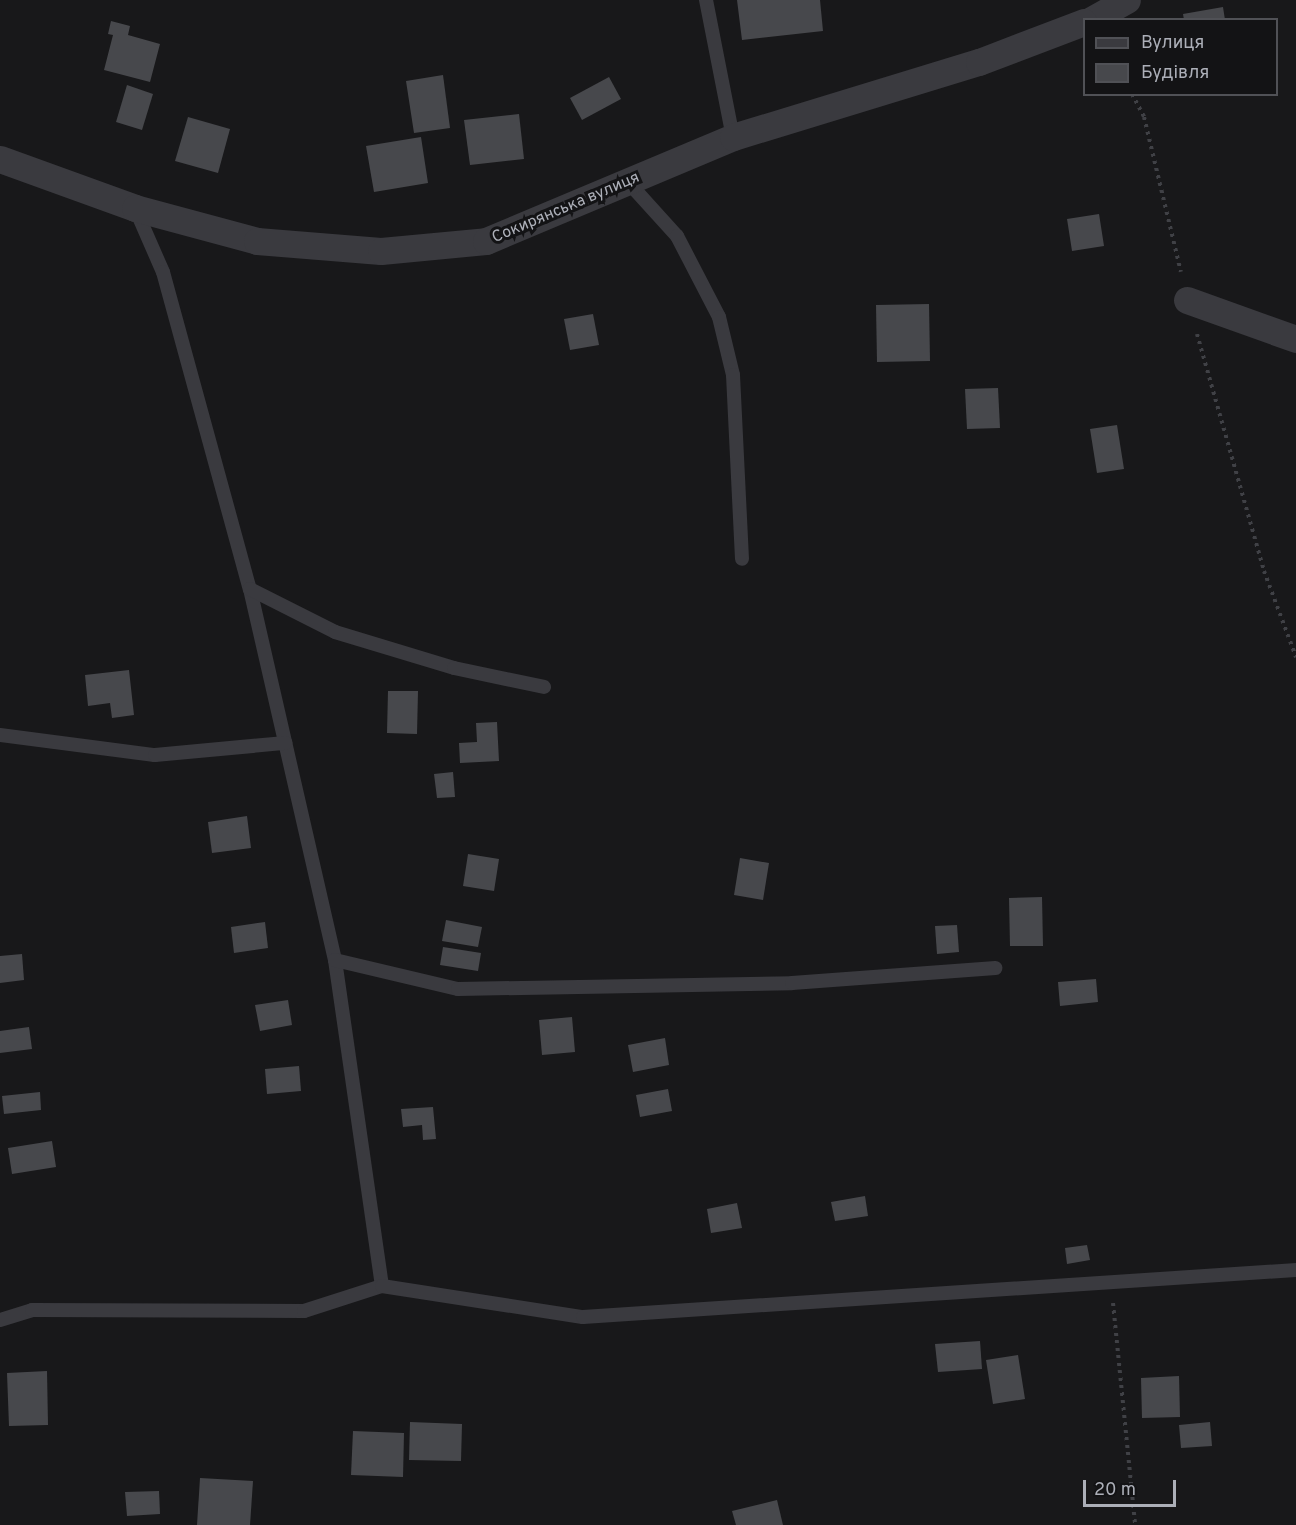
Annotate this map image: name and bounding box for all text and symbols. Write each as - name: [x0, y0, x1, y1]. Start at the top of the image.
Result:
- legend: [1083, 18, 1278, 96]
- text: Вулиця: [1141, 32, 1204, 55]
- text: Будівля: [1141, 62, 1209, 85]
- street label: Сокирянська вулиця: [489, 168, 643, 248]
- scale bar: [1086, 1468, 1179, 1506]
- text: 20 m: [1094, 1479, 1136, 1502]

